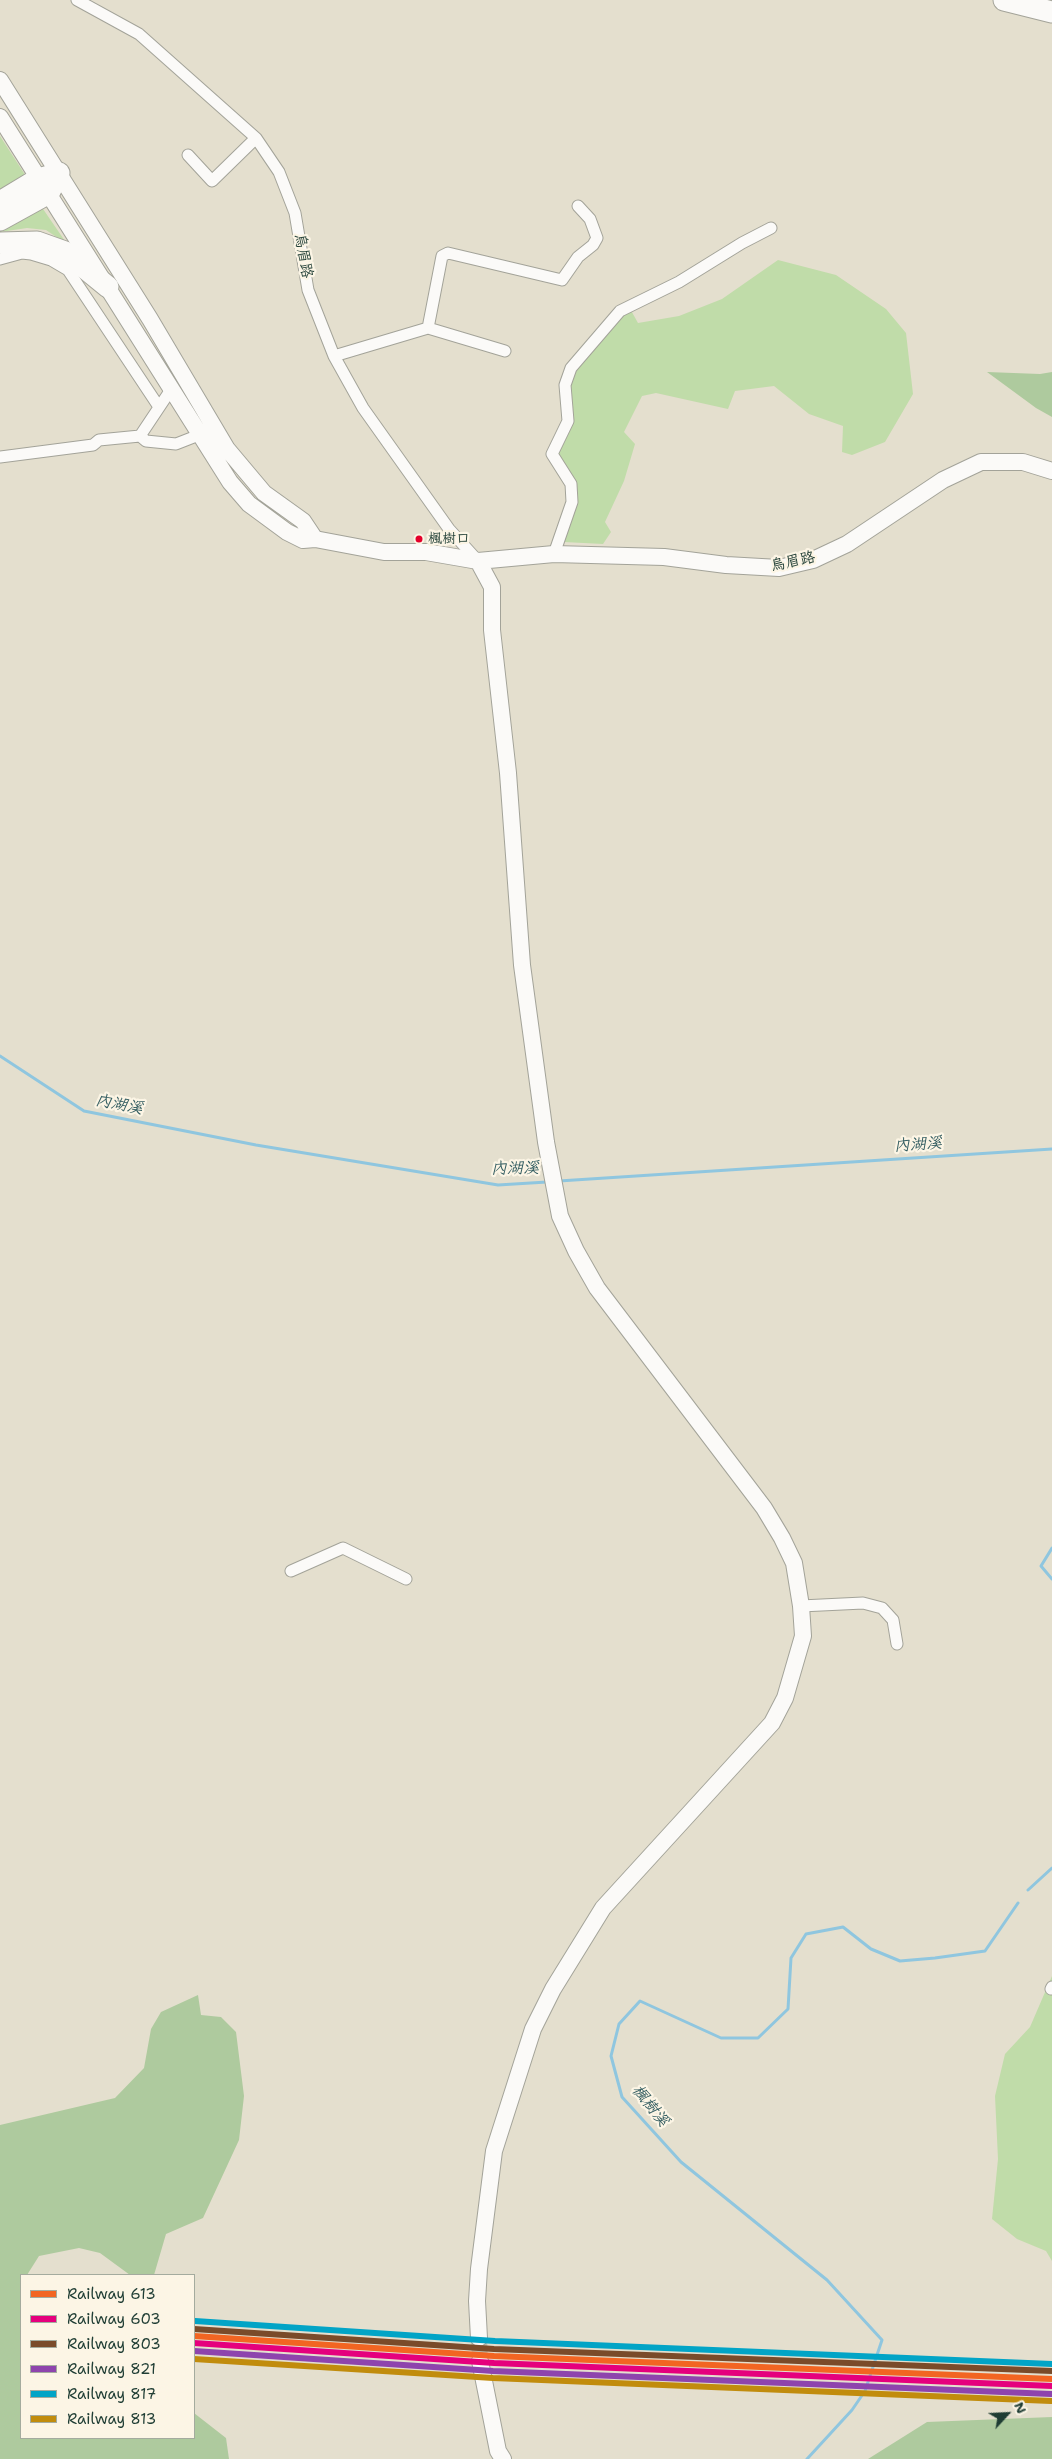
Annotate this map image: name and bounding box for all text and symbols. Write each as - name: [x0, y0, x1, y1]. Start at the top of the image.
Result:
- street label: 烏眉路: [290, 232, 316, 280]
- place label: 楓樹口: [428, 531, 470, 547]
- marker: 楓樹口: [414, 534, 424, 544]
- street label: 烏眉路: [769, 549, 817, 575]
- water label: 內湖溪: [94, 1091, 144, 1119]
- water label: 內湖溪: [893, 1134, 943, 1156]
- water label: 內湖溪: [491, 1159, 539, 1179]
- water label: 楓樹溪: [627, 2081, 673, 2131]
- legend: [20, 2274, 195, 2439]
- text: Railway 613: [67, 2284, 156, 2304]
- text: Railway 603: [67, 2309, 161, 2329]
- text: Railway 803: [67, 2334, 161, 2354]
- text: Railway 821: [67, 2359, 156, 2379]
- text: Railway 817: [67, 2384, 156, 2404]
- north arrow: [982, 2389, 1032, 2439]
- text: N: [1010, 2399, 1031, 2416]
- text: Railway 813: [67, 2409, 156, 2429]

